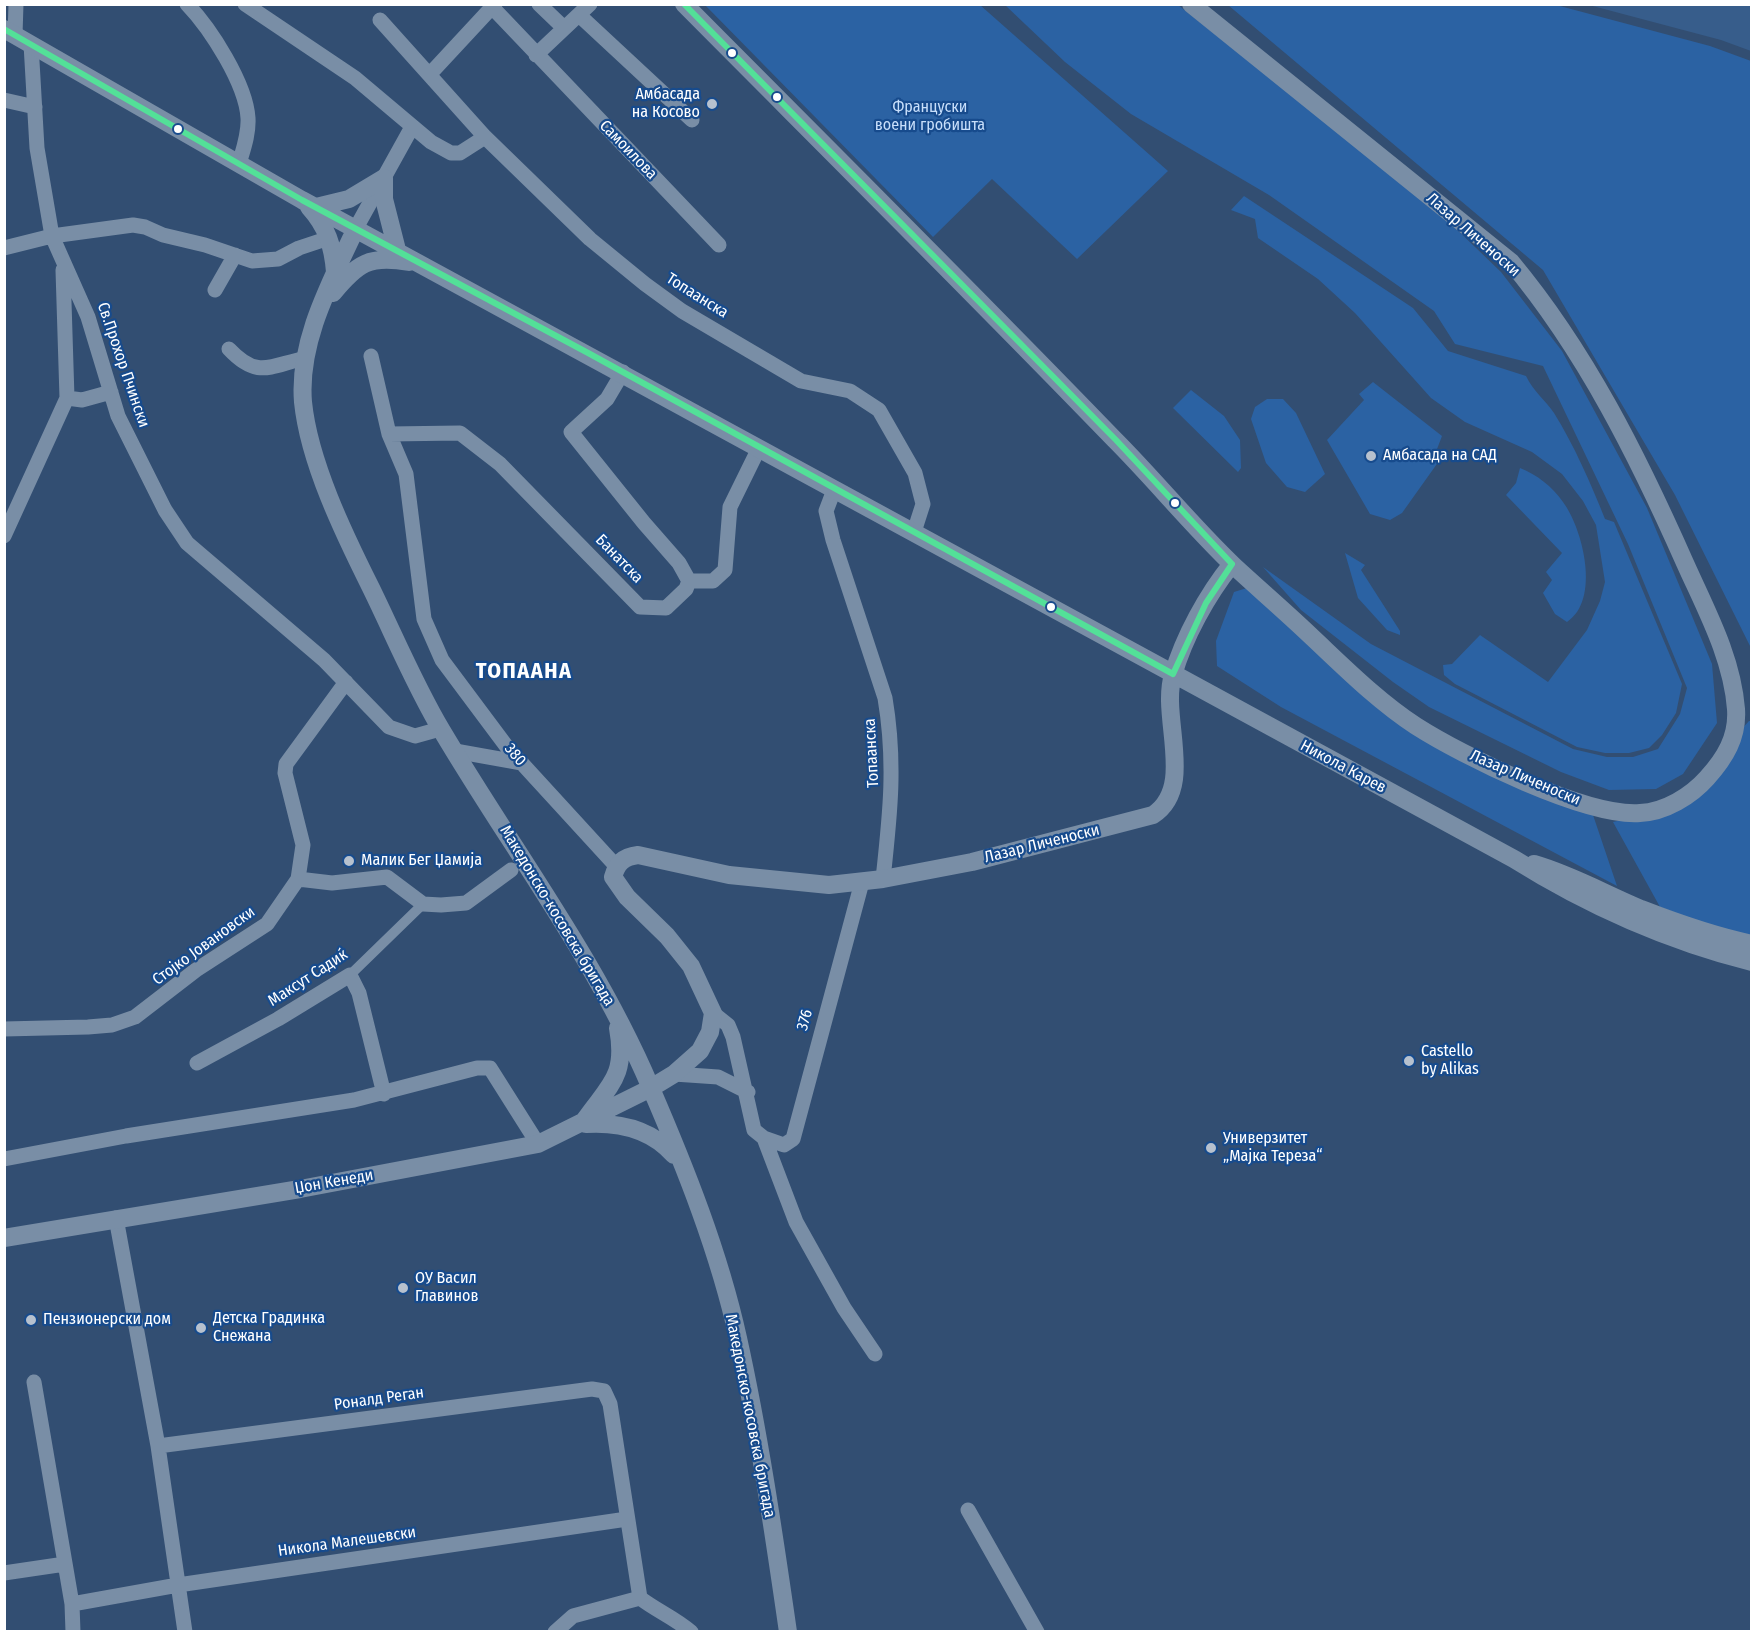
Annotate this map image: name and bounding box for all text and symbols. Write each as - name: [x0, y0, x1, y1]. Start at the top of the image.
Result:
- unlabelled marker: [726, 47, 738, 59]
- place label: Амбасада на Косово: [632, 85, 700, 123]
- unlabelled marker: [771, 91, 783, 103]
- marker: Амбасада на Косово: [705, 97, 719, 111]
- park label: Француски воени гробишта: [875, 98, 985, 136]
- street label: Самоилова: [595, 116, 661, 184]
- unlabelled marker: [172, 123, 184, 135]
- street label: Лазар Личеноски: [1422, 189, 1524, 281]
- street label: Топаанска: [662, 269, 732, 323]
- street label: Св.Прохор Пчински: [93, 300, 153, 430]
- place label: Амбасада на САД: [1383, 446, 1497, 466]
- marker: Амбасада на САД: [1364, 449, 1378, 463]
- unlabelled marker: [1169, 497, 1181, 509]
- street label: Банатска: [591, 531, 647, 587]
- unlabelled marker: [1045, 601, 1057, 613]
- district label: ТОПААНА: [476, 659, 572, 685]
- street label: Топаанска: [861, 718, 883, 788]
- street label: Никола Карев: [1297, 736, 1389, 798]
- street label: 380: [500, 740, 530, 770]
- street label: Лазар Личеноски: [1467, 746, 1583, 810]
- street label: Лазар Личеноски: [982, 820, 1102, 868]
- street label: Македонско-косовска бригада: [495, 822, 619, 1010]
- place label: Малик Бег Џамија: [361, 851, 482, 871]
- marker: Малик Бег Џамија: [342, 854, 356, 868]
- street label: Стојко Јовановски: [149, 902, 259, 990]
- street label: Максут Садиќ: [265, 945, 351, 1011]
- street label: 376: [793, 1007, 817, 1033]
- place label: Castello by Alikas: [1421, 1042, 1479, 1080]
- marker: Castello by Alikas: [1402, 1054, 1416, 1068]
- place label: Универзитет „Мајка Тереза“: [1223, 1129, 1322, 1167]
- marker: Универзитет „Мајка Тереза“: [1204, 1141, 1218, 1155]
- street label: Џон Кенеди: [293, 1166, 375, 1198]
- place label: ОУ Васил Главинов: [415, 1269, 478, 1307]
- marker: ОУ Васил Главинов: [396, 1281, 410, 1295]
- place label: Детска Градинка Снежана: [213, 1309, 325, 1347]
- place label: Пензионерски дом: [43, 1310, 171, 1330]
- marker: Пензионерски дом: [24, 1313, 38, 1327]
- street label: Македонско-косовска бригада: [721, 1313, 779, 1519]
- marker: Детска Градинка Снежана: [194, 1321, 208, 1335]
- street label: Роналд Реган: [333, 1383, 425, 1415]
- street label: Никола Малешевски: [277, 1523, 417, 1561]

